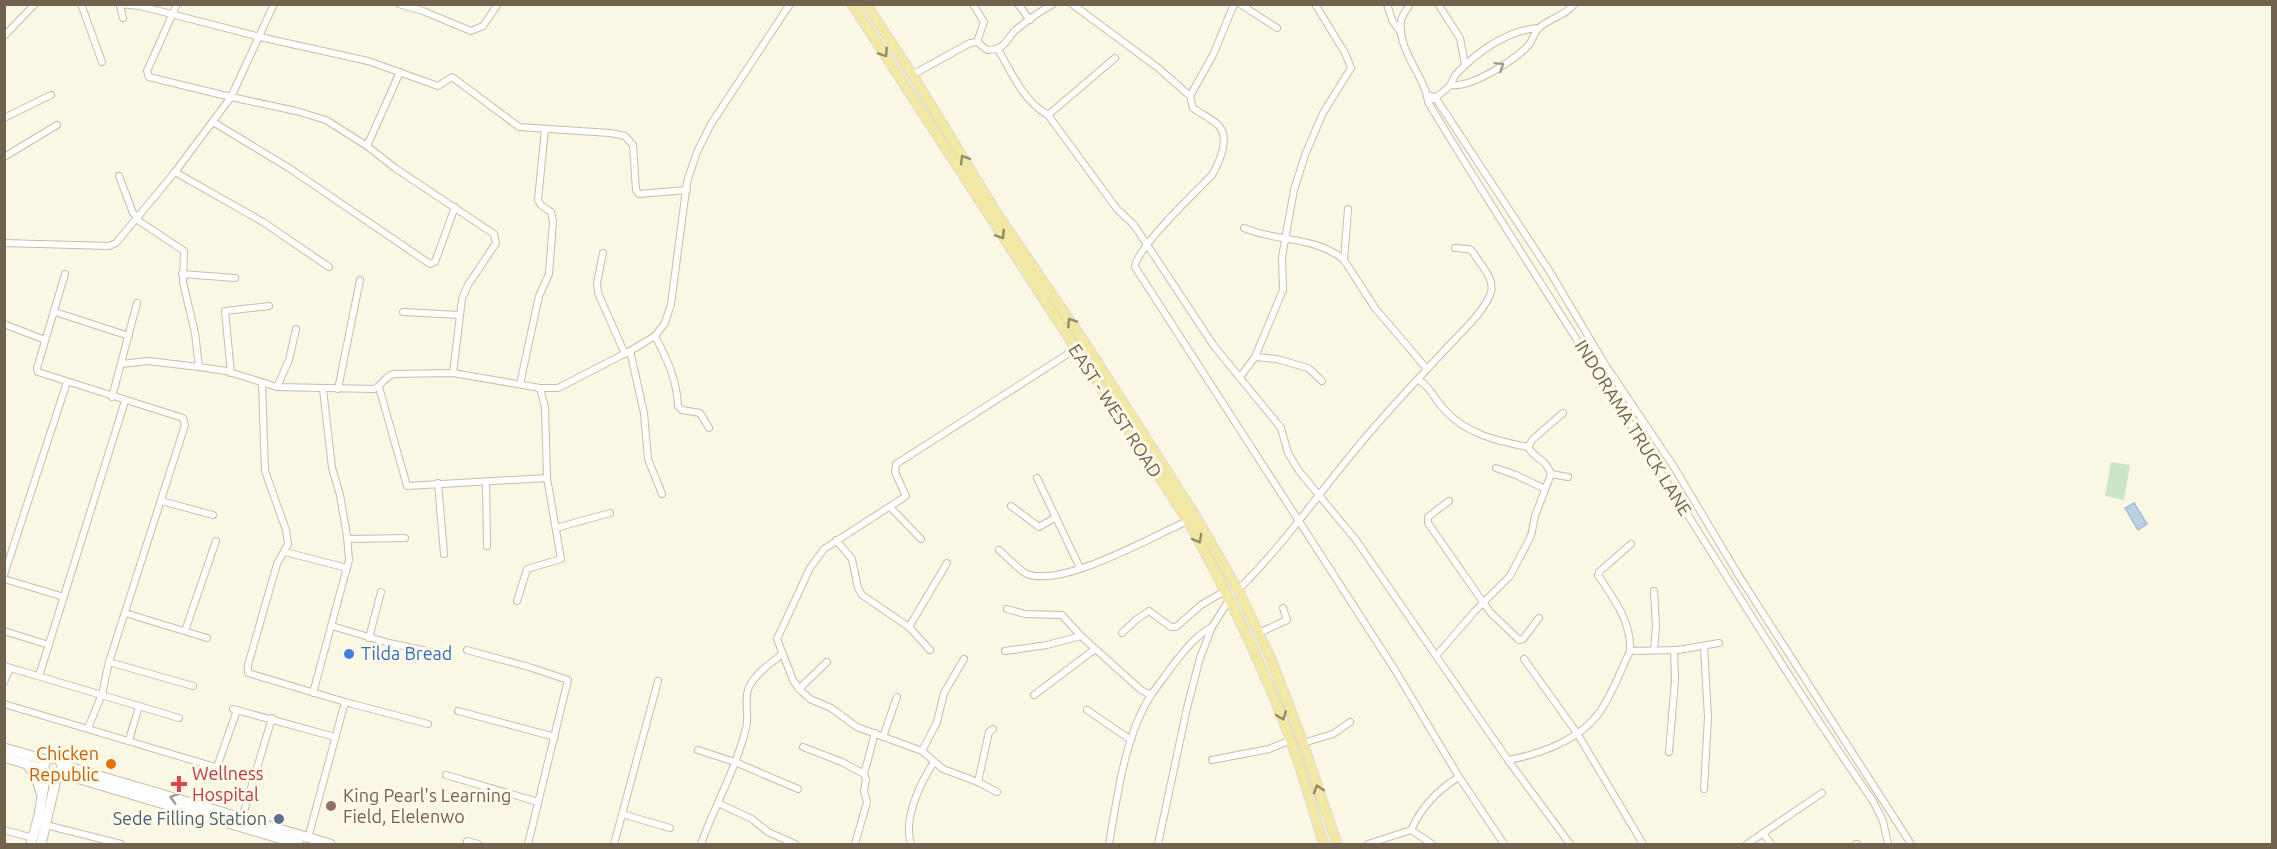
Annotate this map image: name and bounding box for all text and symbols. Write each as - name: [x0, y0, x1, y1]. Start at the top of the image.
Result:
- one-way arrow: [877, 47, 888, 58]
- one-way arrow: [1494, 61, 1504, 73]
- one-way arrow: [959, 155, 971, 165]
- one-way arrow: [994, 228, 1005, 239]
- one-way arrow: [1067, 317, 1078, 328]
- street label: INDORAMA TRUCK LANE: [1572, 336, 1696, 519]
- street label: EAST - WEST ROAD: [1065, 340, 1166, 481]
- one-way arrow: [1191, 533, 1202, 544]
- place label: Tilda Bread: [361, 643, 452, 663]
- marker: Tilda Bread: [342, 647, 356, 661]
- one-way arrow: [1274, 710, 1287, 720]
- place label: Chicken Republic: [29, 743, 99, 784]
- marker: Chicken Republic: [104, 757, 118, 771]
- place label: Wellness Hospital: [192, 763, 264, 804]
- marker: Wellness Hospital: [170, 775, 188, 793]
- one-way arrow: [1313, 784, 1325, 795]
- place label: King Pearl's Learning Field, Elelenwo: [343, 785, 511, 826]
- one-way arrow: [169, 793, 180, 805]
- marker: King Pearl's Learning Field, Elelenwo: [324, 799, 338, 813]
- place label: Sede Filling Station: [113, 808, 267, 828]
- marker: Sede Filling Station: [272, 812, 286, 826]

